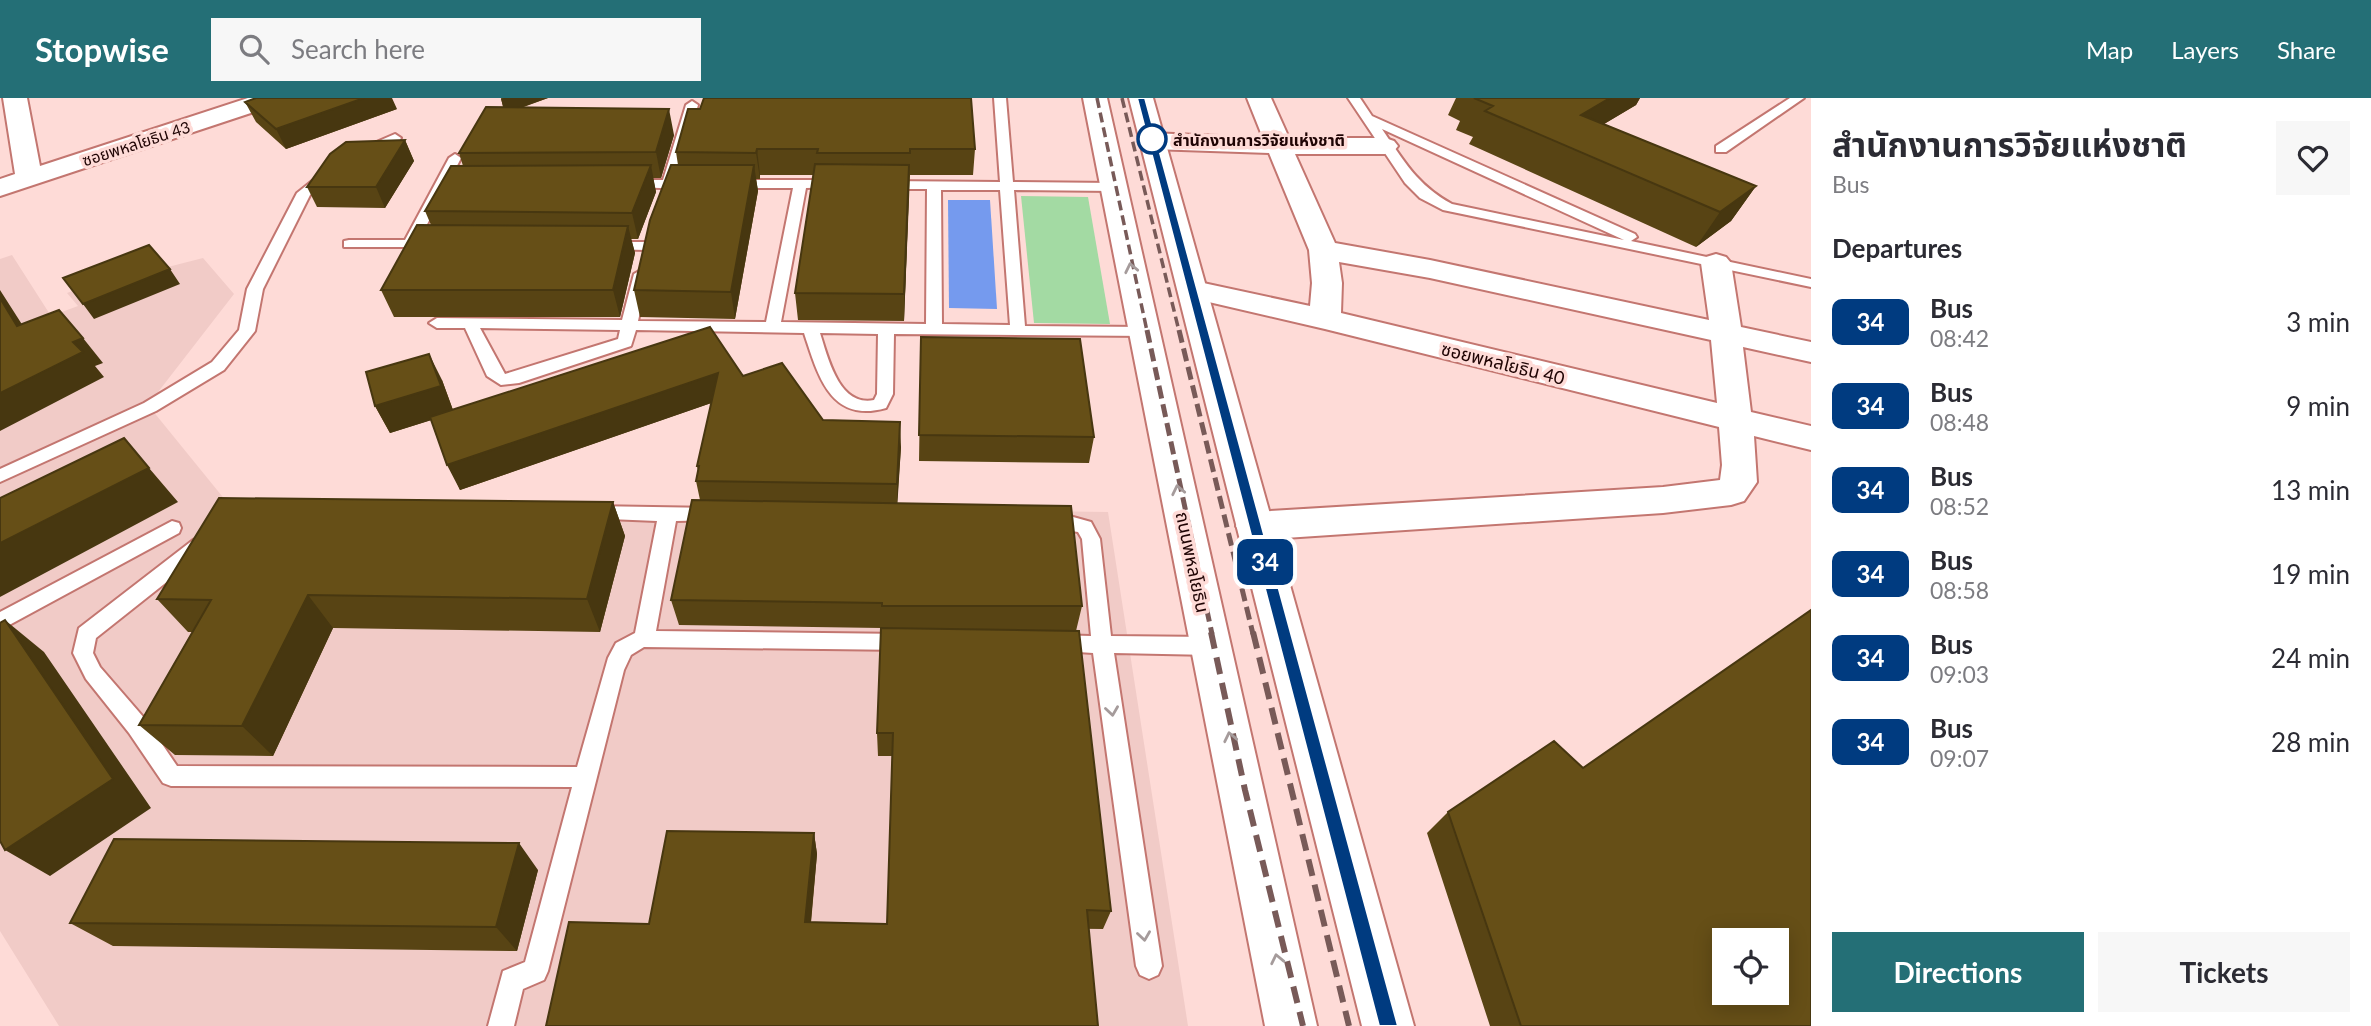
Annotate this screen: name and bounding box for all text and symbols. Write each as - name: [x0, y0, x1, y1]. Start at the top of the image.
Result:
- search box: [211, 18, 701, 81]
- text: Stopwise: [35, 29, 169, 69]
- icon: search: [235, 30, 273, 68]
- text: Search here: [291, 33, 425, 65]
- text: Map: [2086, 35, 2133, 64]
- text: Layers: [2171, 35, 2239, 64]
- text: Share: [2277, 35, 2336, 64]
- street label: ซอยพหลโยธิน 43: [80, 117, 192, 169]
- button: heart: [2276, 121, 2350, 195]
- marker: สำนักงานการวิจัยแห่งชาติ: [1137, 124, 1167, 154]
- text: สำนักงานการวิจัยแห่งชาติ: [1832, 124, 2187, 164]
- place label: สำนักงานการวิจัยแห่งชาติ: [1173, 130, 1345, 149]
- text: Bus: [1832, 170, 1869, 198]
- text: Departures: [1832, 232, 1962, 264]
- one-way arrow: [1124, 262, 1139, 274]
- text: Bus: [1930, 292, 1973, 324]
- text: 3 min: [2286, 306, 2350, 338]
- text: 34: [1857, 307, 1884, 336]
- text: 08:42: [1930, 324, 1989, 352]
- street label: ซอยพหลโยธิน 40: [1439, 337, 1567, 389]
- text: Bus: [1930, 376, 1973, 408]
- text: 9 min: [2286, 390, 2350, 422]
- text: 34: [1857, 391, 1884, 420]
- text: 08:48: [1930, 408, 1989, 436]
- text: Bus: [1930, 460, 1973, 492]
- text: 13 min: [2271, 474, 2350, 506]
- text: 34: [1857, 475, 1884, 504]
- one-way arrow: [1172, 484, 1187, 496]
- text: 08:52: [1930, 492, 1989, 520]
- street label: ถนนพหลโยธิน: [1172, 509, 1214, 615]
- line badge: 34: [1234, 539, 1296, 585]
- text: Bus: [1930, 544, 1973, 576]
- text: 34: [1251, 547, 1279, 576]
- text: 19 min: [2271, 558, 2350, 590]
- text: 34: [1857, 559, 1884, 588]
- text: 08:58: [1930, 576, 1989, 604]
- text: Bus: [1930, 628, 1973, 660]
- text: 24 min: [2271, 642, 2350, 674]
- text: 34: [1857, 643, 1884, 672]
- text: 09:03: [1930, 660, 1989, 688]
- one-way arrow: [1104, 705, 1119, 716]
- text: Bus: [1930, 712, 1973, 744]
- text: 28 min: [2271, 726, 2350, 758]
- text: 34: [1857, 727, 1884, 756]
- one-way arrow: [1224, 731, 1239, 743]
- text: 09:07: [1930, 744, 1989, 772]
- map controls: [1712, 928, 1789, 1005]
- button: locate: [1712, 928, 1789, 1005]
- one-way arrow: [1136, 930, 1151, 942]
- button: Directions: [1832, 932, 2084, 1012]
- button: Tickets: [2098, 932, 2350, 1012]
- one-way arrow: [1271, 953, 1286, 965]

